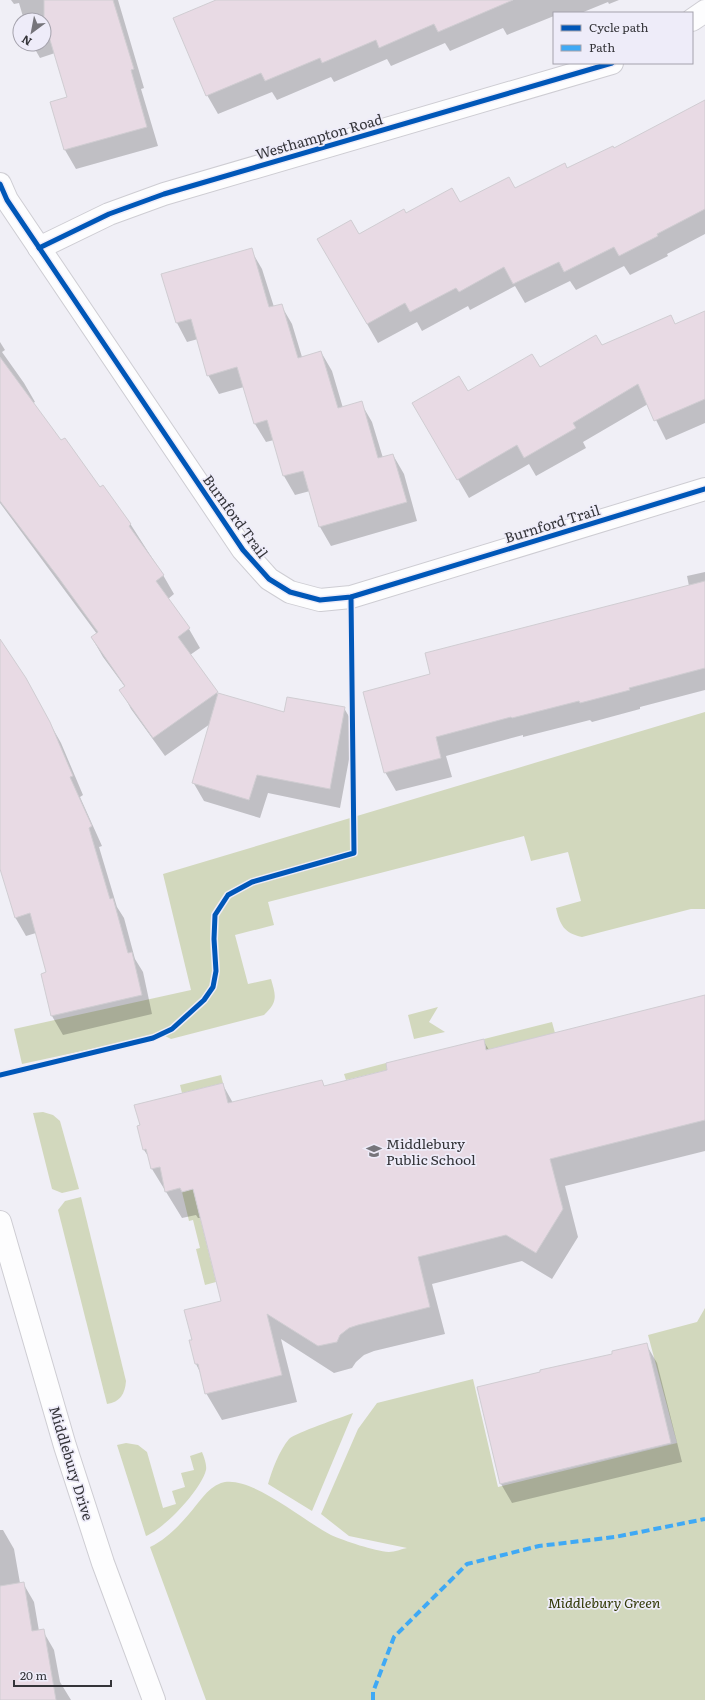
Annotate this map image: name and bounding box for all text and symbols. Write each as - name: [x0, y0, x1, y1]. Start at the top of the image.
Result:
- north arrow: [12, 12, 52, 52]
- legend: [553, 12, 693, 64]
- text: Cycle path: [589, 18, 649, 36]
- text: N: [18, 32, 34, 51]
- text: Path: [589, 38, 615, 56]
- street label: Westhampton Road: [253, 108, 385, 164]
- street label: Burnford Trail: [199, 470, 273, 562]
- street label: Burnford Trail: [502, 499, 602, 547]
- place label: Middlebury Public School: [386, 1133, 476, 1169]
- school or university icon: Middlebury Public School: [365, 1142, 383, 1160]
- street label: Middlebury Drive: [45, 1403, 99, 1523]
- park label: Middlebury Green: [548, 1592, 661, 1612]
- scale bar: [14, 1662, 111, 1688]
- text: 20 m: [20, 1666, 47, 1684]

